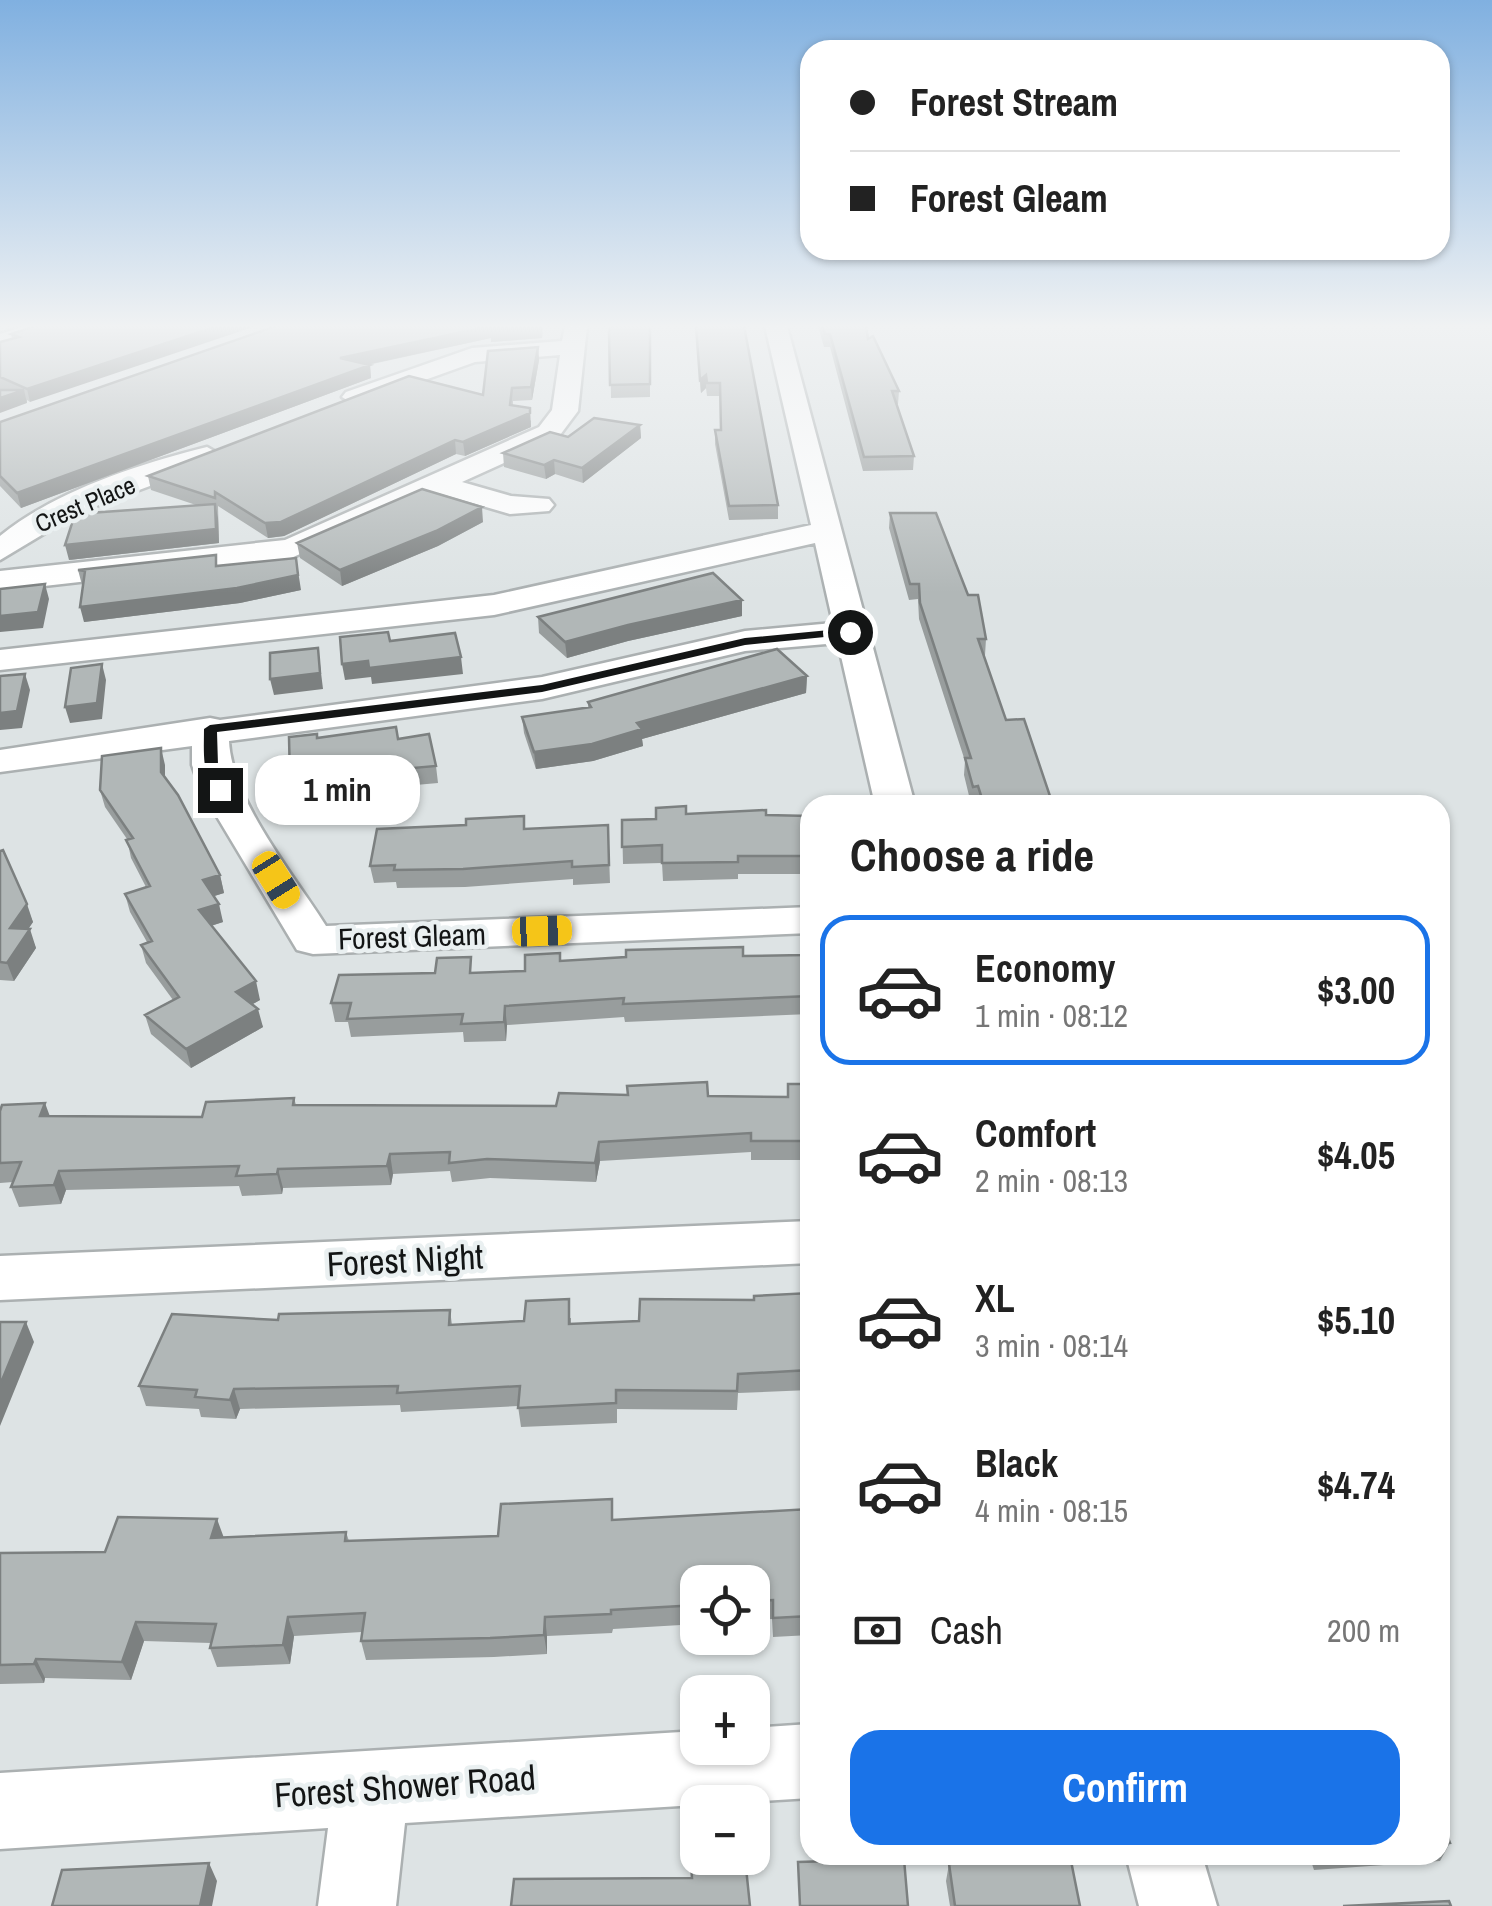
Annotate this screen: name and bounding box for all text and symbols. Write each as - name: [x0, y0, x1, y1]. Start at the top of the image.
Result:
- text: Forest Stream: [910, 77, 1118, 128]
- text: Forest Gleam: [910, 173, 1108, 224]
- street label: Crest Place: [30, 468, 140, 540]
- route start: [828, 610, 873, 655]
- callout: 1 min: [255, 755, 420, 825]
- route end: [198, 768, 243, 813]
- text: 1 min: [303, 768, 372, 811]
- text: Choose a ride: [850, 824, 1094, 885]
- car: [247, 847, 305, 913]
- street label: Forest Gleam: [337, 913, 487, 959]
- car: [511, 915, 573, 947]
- text: Economy: [975, 943, 1115, 994]
- icon: car: [855, 945, 945, 1035]
- text: $3.00: [1317, 965, 1395, 1016]
- text: 1 min · 08:12: [975, 994, 1128, 1037]
- text: Comfort: [975, 1108, 1096, 1159]
- icon: car: [855, 1110, 945, 1200]
- text: $4.05: [1317, 1130, 1395, 1181]
- text: 2 min · 08:13: [975, 1159, 1128, 1202]
- street label: Forest Night: [326, 1232, 484, 1288]
- text: XL: [975, 1273, 1015, 1324]
- icon: car: [855, 1275, 945, 1365]
- text: $5.10: [1317, 1295, 1395, 1346]
- text: 3 min · 08:14: [975, 1324, 1128, 1367]
- text: Black: [975, 1438, 1058, 1489]
- icon: car: [855, 1440, 945, 1530]
- text: $4.74: [1317, 1460, 1395, 1511]
- text: 4 min · 08:15: [975, 1489, 1128, 1532]
- map controls: [680, 1565, 770, 1875]
- button: locate: [680, 1565, 770, 1655]
- icon: cash: [850, 1603, 905, 1658]
- text: Cash: [930, 1605, 1003, 1656]
- text: 200 m: [1327, 1609, 1400, 1652]
- button: +: [680, 1675, 770, 1765]
- button: Confirm: [850, 1730, 1400, 1845]
- street label: Forest Shower Road: [273, 1753, 537, 1819]
- button: −: [680, 1785, 770, 1875]

